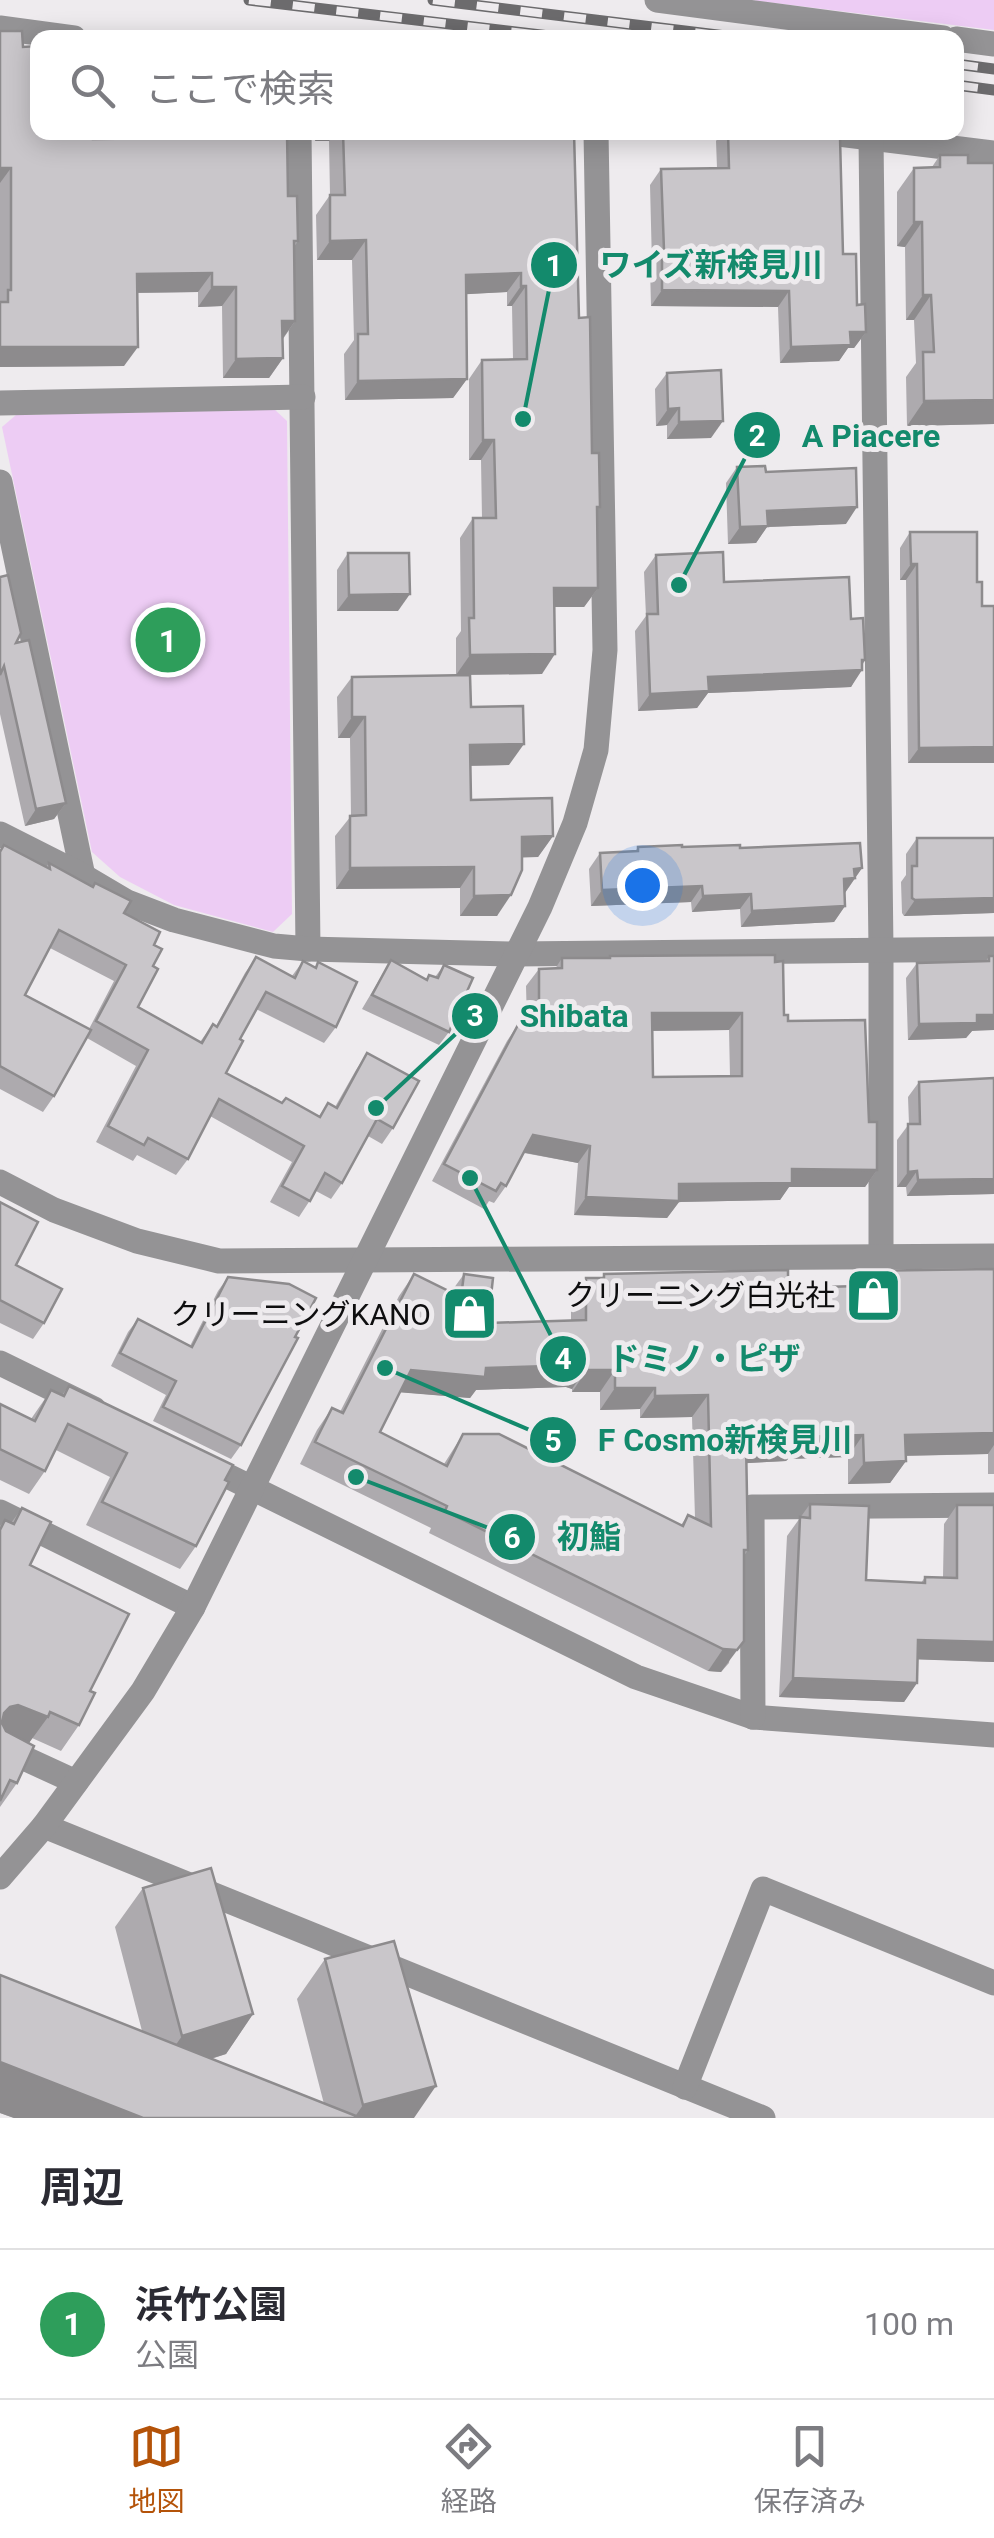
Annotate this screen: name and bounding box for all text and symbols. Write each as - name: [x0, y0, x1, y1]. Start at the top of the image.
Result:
- search box: [30, 30, 964, 140]
- icon: search: [65, 58, 120, 113]
- text: ここで検索: [145, 67, 335, 111]
- callout: ワイズ新検見川: [529, 234, 843, 296]
- text: ワイズ新検見川: [599, 246, 823, 284]
- text: 1: [545, 248, 563, 283]
- callout: A Piacere: [732, 404, 960, 466]
- text: A Piacere: [802, 417, 940, 455]
- text: 2: [748, 418, 766, 453]
- pin: 1: [136, 602, 200, 678]
- your location: [617, 860, 668, 911]
- callout: Shibata: [450, 985, 649, 1047]
- text: Shibata: [519, 997, 629, 1035]
- text: 3: [466, 998, 484, 1033]
- shop icon: クリーニング白光社: [844, 1265, 904, 1325]
- place label: クリーニング白光社: [565, 1278, 835, 1313]
- shop icon: クリーニングKANO: [440, 1284, 500, 1344]
- place label: クリーニングKANO: [171, 1297, 431, 1332]
- callout: ドミノ・ピザ: [538, 1328, 820, 1390]
- text: ドミノ・ピザ: [608, 1340, 800, 1378]
- text: 4: [554, 1341, 572, 1376]
- callout: F Cosmo新検見川: [528, 1409, 872, 1471]
- text: F Cosmo新検見川: [598, 1421, 852, 1459]
- text: 5: [544, 1423, 562, 1458]
- callout: 初鮨: [487, 1506, 641, 1568]
- text: 初鮨: [557, 1518, 621, 1556]
- text: 6: [503, 1520, 521, 1555]
- text: 周辺: [40, 2163, 124, 2212]
- text: 浜竹公園: [135, 2283, 287, 2327]
- text: 1: [63, 2305, 82, 2343]
- text: 100 m: [864, 2305, 954, 2343]
- text: 公園: [135, 2336, 199, 2374]
- tab: 地図: [128, 2419, 184, 2519]
- tab: 経路: [441, 2419, 497, 2519]
- tab: 保存済み: [754, 2419, 866, 2519]

